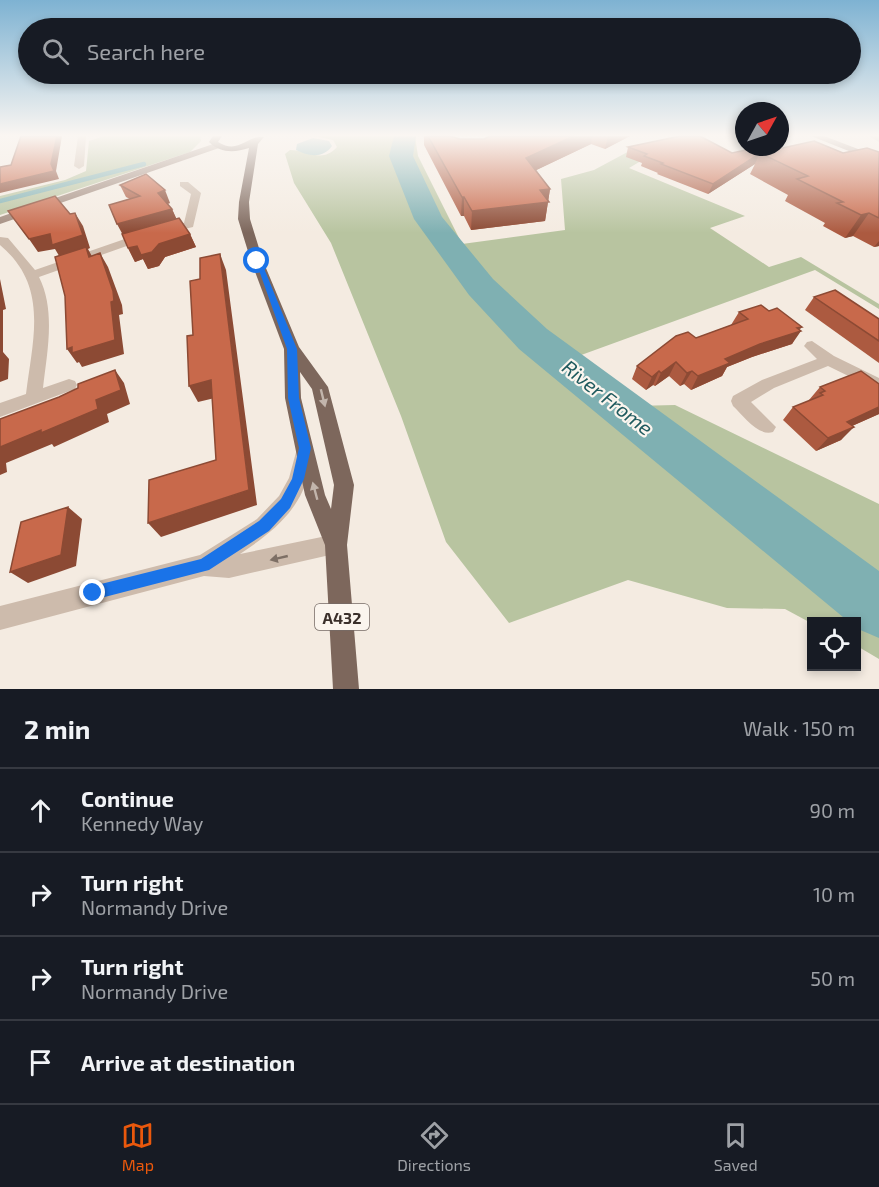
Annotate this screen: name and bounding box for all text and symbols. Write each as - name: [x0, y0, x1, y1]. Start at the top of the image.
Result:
- search box: [18, 18, 861, 84]
- icon: search: [39, 35, 72, 68]
- text: Search here: [87, 38, 205, 64]
- north arrow: [735, 102, 789, 156]
- route start: [243, 247, 269, 273]
- water label: River Frome: [558, 354, 658, 440]
- one-way arrow: [319, 388, 328, 407]
- one-way arrow: [310, 482, 319, 500]
- one-way arrow: [270, 554, 289, 563]
- route end: [79, 579, 105, 605]
- road number: A432: [315, 604, 369, 630]
- map controls: [807, 617, 861, 671]
- button: locate: [807, 617, 861, 671]
- text: 2 min: [24, 713, 90, 744]
- text: Walk · 150 m: [743, 716, 855, 740]
- text: Continue: [81, 785, 174, 811]
- icon: ahead: [24, 794, 57, 827]
- text: 90 m: [810, 798, 855, 822]
- text: Kennedy Way: [81, 811, 203, 835]
- text: Turn right: [81, 869, 183, 895]
- icon: right: [24, 878, 57, 911]
- text: 10 m: [813, 882, 855, 906]
- text: Normandy Drive: [81, 895, 228, 919]
- text: Turn right: [81, 953, 183, 979]
- icon: right: [24, 962, 57, 995]
- text: 50 m: [810, 966, 855, 990]
- text: Normandy Drive: [81, 979, 228, 1003]
- icon: arrive: [24, 1046, 57, 1079]
- text: Arrive at destination: [81, 1049, 295, 1075]
- tab: Map: [121, 1119, 154, 1174]
- tab: Directions: [397, 1119, 471, 1174]
- tab: Saved: [714, 1119, 758, 1174]

